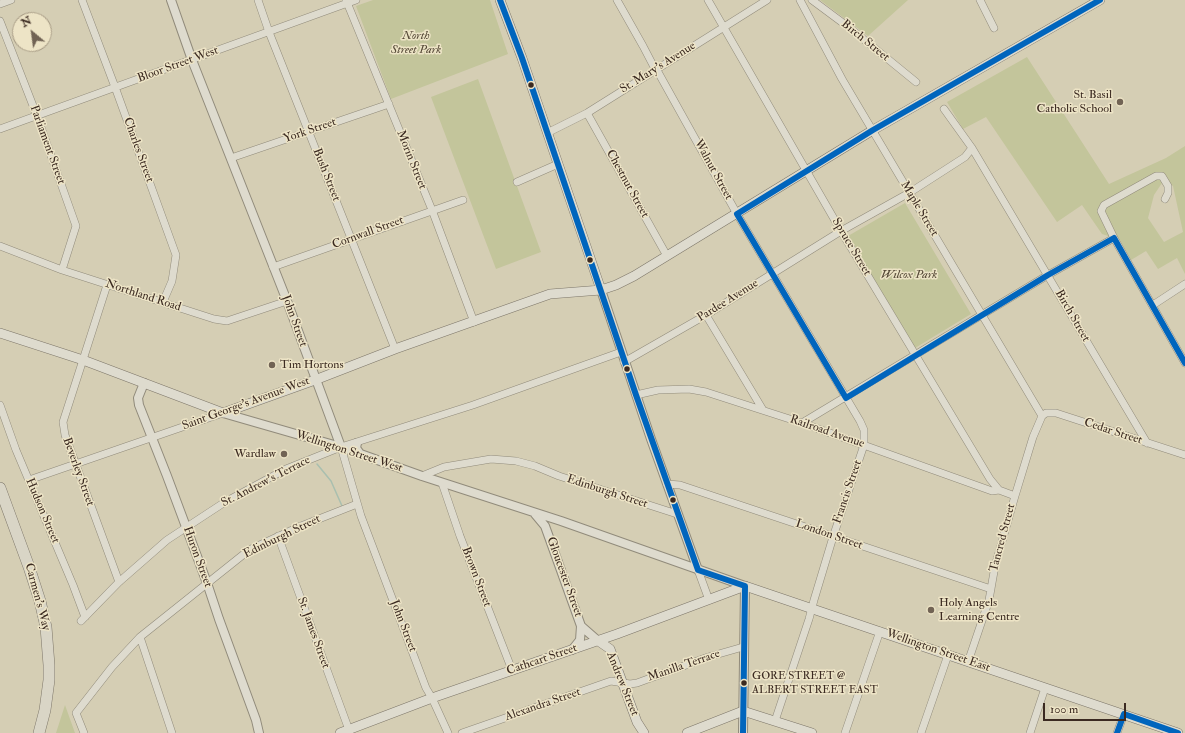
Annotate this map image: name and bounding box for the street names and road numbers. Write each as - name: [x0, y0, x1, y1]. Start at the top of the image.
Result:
- street label: Birch Street: [838, 17, 892, 65]
- street label: St. Mary's Avenue: [618, 39, 698, 97]
- street label: Bloor Street West: [136, 44, 220, 86]
- street label: Parliament Street: [26, 104, 68, 186]
- street label: York Street: [282, 115, 338, 147]
- street label: Charles Street: [120, 116, 156, 184]
- street label: Morin Street: [393, 128, 429, 192]
- street label: Walnut Street: [691, 137, 735, 203]
- street label: Bush Street: [309, 146, 343, 204]
- street label: Chestnut Street: [602, 147, 652, 221]
- street label: Maple Street: [897, 179, 941, 239]
- street label: Cornwall Street: [330, 213, 406, 253]
- street label: Spruce Street: [828, 216, 874, 278]
- street label: Northland Road: [103, 277, 183, 315]
- street label: Pardee Avenue: [695, 277, 761, 325]
- street label: Birch Street: [1051, 287, 1093, 345]
- street label: John Street: [278, 293, 310, 349]
- street label: Saint George's Avenue West: [180, 374, 312, 434]
- street label: Railroad Avenue: [788, 412, 866, 452]
- street label: Cedar Street: [1082, 416, 1144, 448]
- street label: Wellington Street West: [294, 428, 404, 476]
- street label: Beverley Street: [59, 436, 97, 508]
- street label: St. Andrew's Terrace: [219, 453, 313, 511]
- street label: Francis Street: [830, 458, 866, 526]
- street label: Edinburgh Street: [565, 472, 649, 512]
- street label: Hudson Street: [22, 476, 62, 546]
- street label: Tancred Street: [987, 502, 1019, 574]
- street label: Edinburgh Street: [241, 512, 323, 562]
- street label: London Street: [794, 517, 864, 553]
- street label: Huron Street: [179, 525, 215, 589]
- street label: Gloucester Street: [543, 535, 585, 619]
- street label: Brown Street: [458, 545, 494, 609]
- street label: Carmen's Way: [21, 562, 53, 632]
- street label: St. James Street: [293, 595, 333, 671]
- street label: John Street: [387, 598, 419, 654]
- street label: Wellington Street East: [884, 626, 992, 676]
- street label: Cathcart Street: [505, 641, 579, 679]
- street label: Manilla Terrace: [646, 647, 722, 685]
- street label: Andrew Street: [603, 650, 641, 718]
- street label: Alexandra Street: [503, 685, 583, 725]

